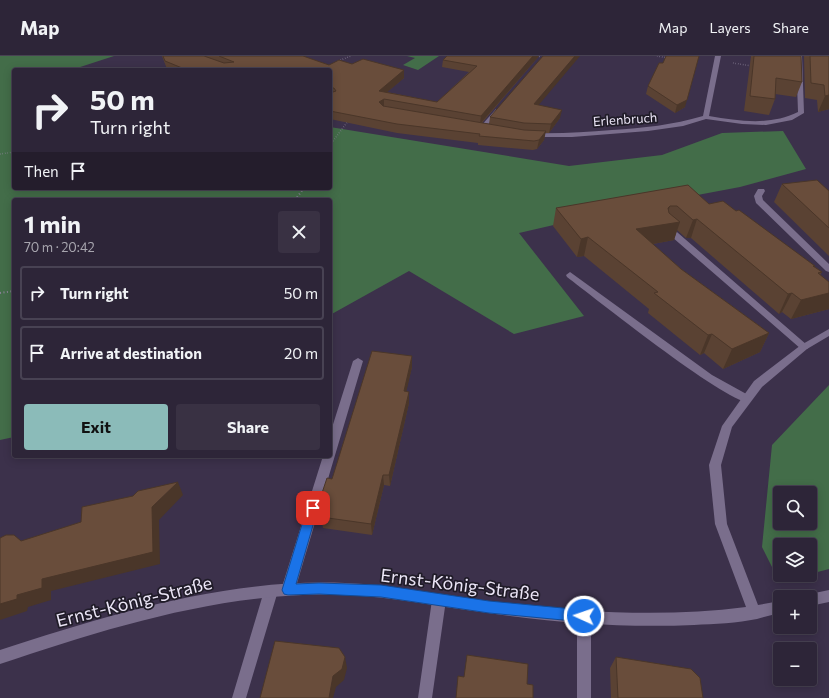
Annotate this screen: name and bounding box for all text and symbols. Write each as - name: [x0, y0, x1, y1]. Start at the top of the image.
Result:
- text: Map: [20, 16, 59, 39]
- text: Map: [659, 19, 687, 36]
- text: Layers: [709, 19, 751, 36]
- text: Share: [773, 19, 809, 36]
- text: 50 m: [90, 82, 155, 116]
- icon: right: [24, 84, 76, 136]
- street label: Erlenbruch: [592, 109, 658, 129]
- text: Turn right: [90, 116, 170, 138]
- icon: arrive: [67, 160, 89, 182]
- text: Then: [24, 162, 59, 180]
- text: 1 min: [24, 209, 81, 238]
- button: close: [278, 211, 320, 253]
- text: 70 m · 20:42: [24, 239, 95, 255]
- icon: right: [26, 282, 48, 304]
- text: Turn right: [60, 284, 129, 302]
- text: 50 m: [284, 284, 318, 302]
- icon: arrive: [26, 342, 48, 364]
- text: Arrive at destination: [60, 344, 202, 362]
- text: 20 m: [284, 344, 318, 362]
- button: Exit: [24, 404, 168, 450]
- button: Share: [176, 404, 320, 450]
- map controls: [773, 486, 817, 686]
- button: search: [773, 486, 817, 530]
- pin: [296, 491, 330, 525]
- icon: arrive: [302, 497, 324, 519]
- button: layers: [773, 538, 817, 582]
- street label: Ernst-König-Straße: [379, 563, 541, 605]
- street label: Ernst-König-Straße: [54, 571, 214, 631]
- button: +: [773, 590, 817, 634]
- position arrow: [563, 595, 605, 637]
- button: −: [773, 642, 817, 686]

